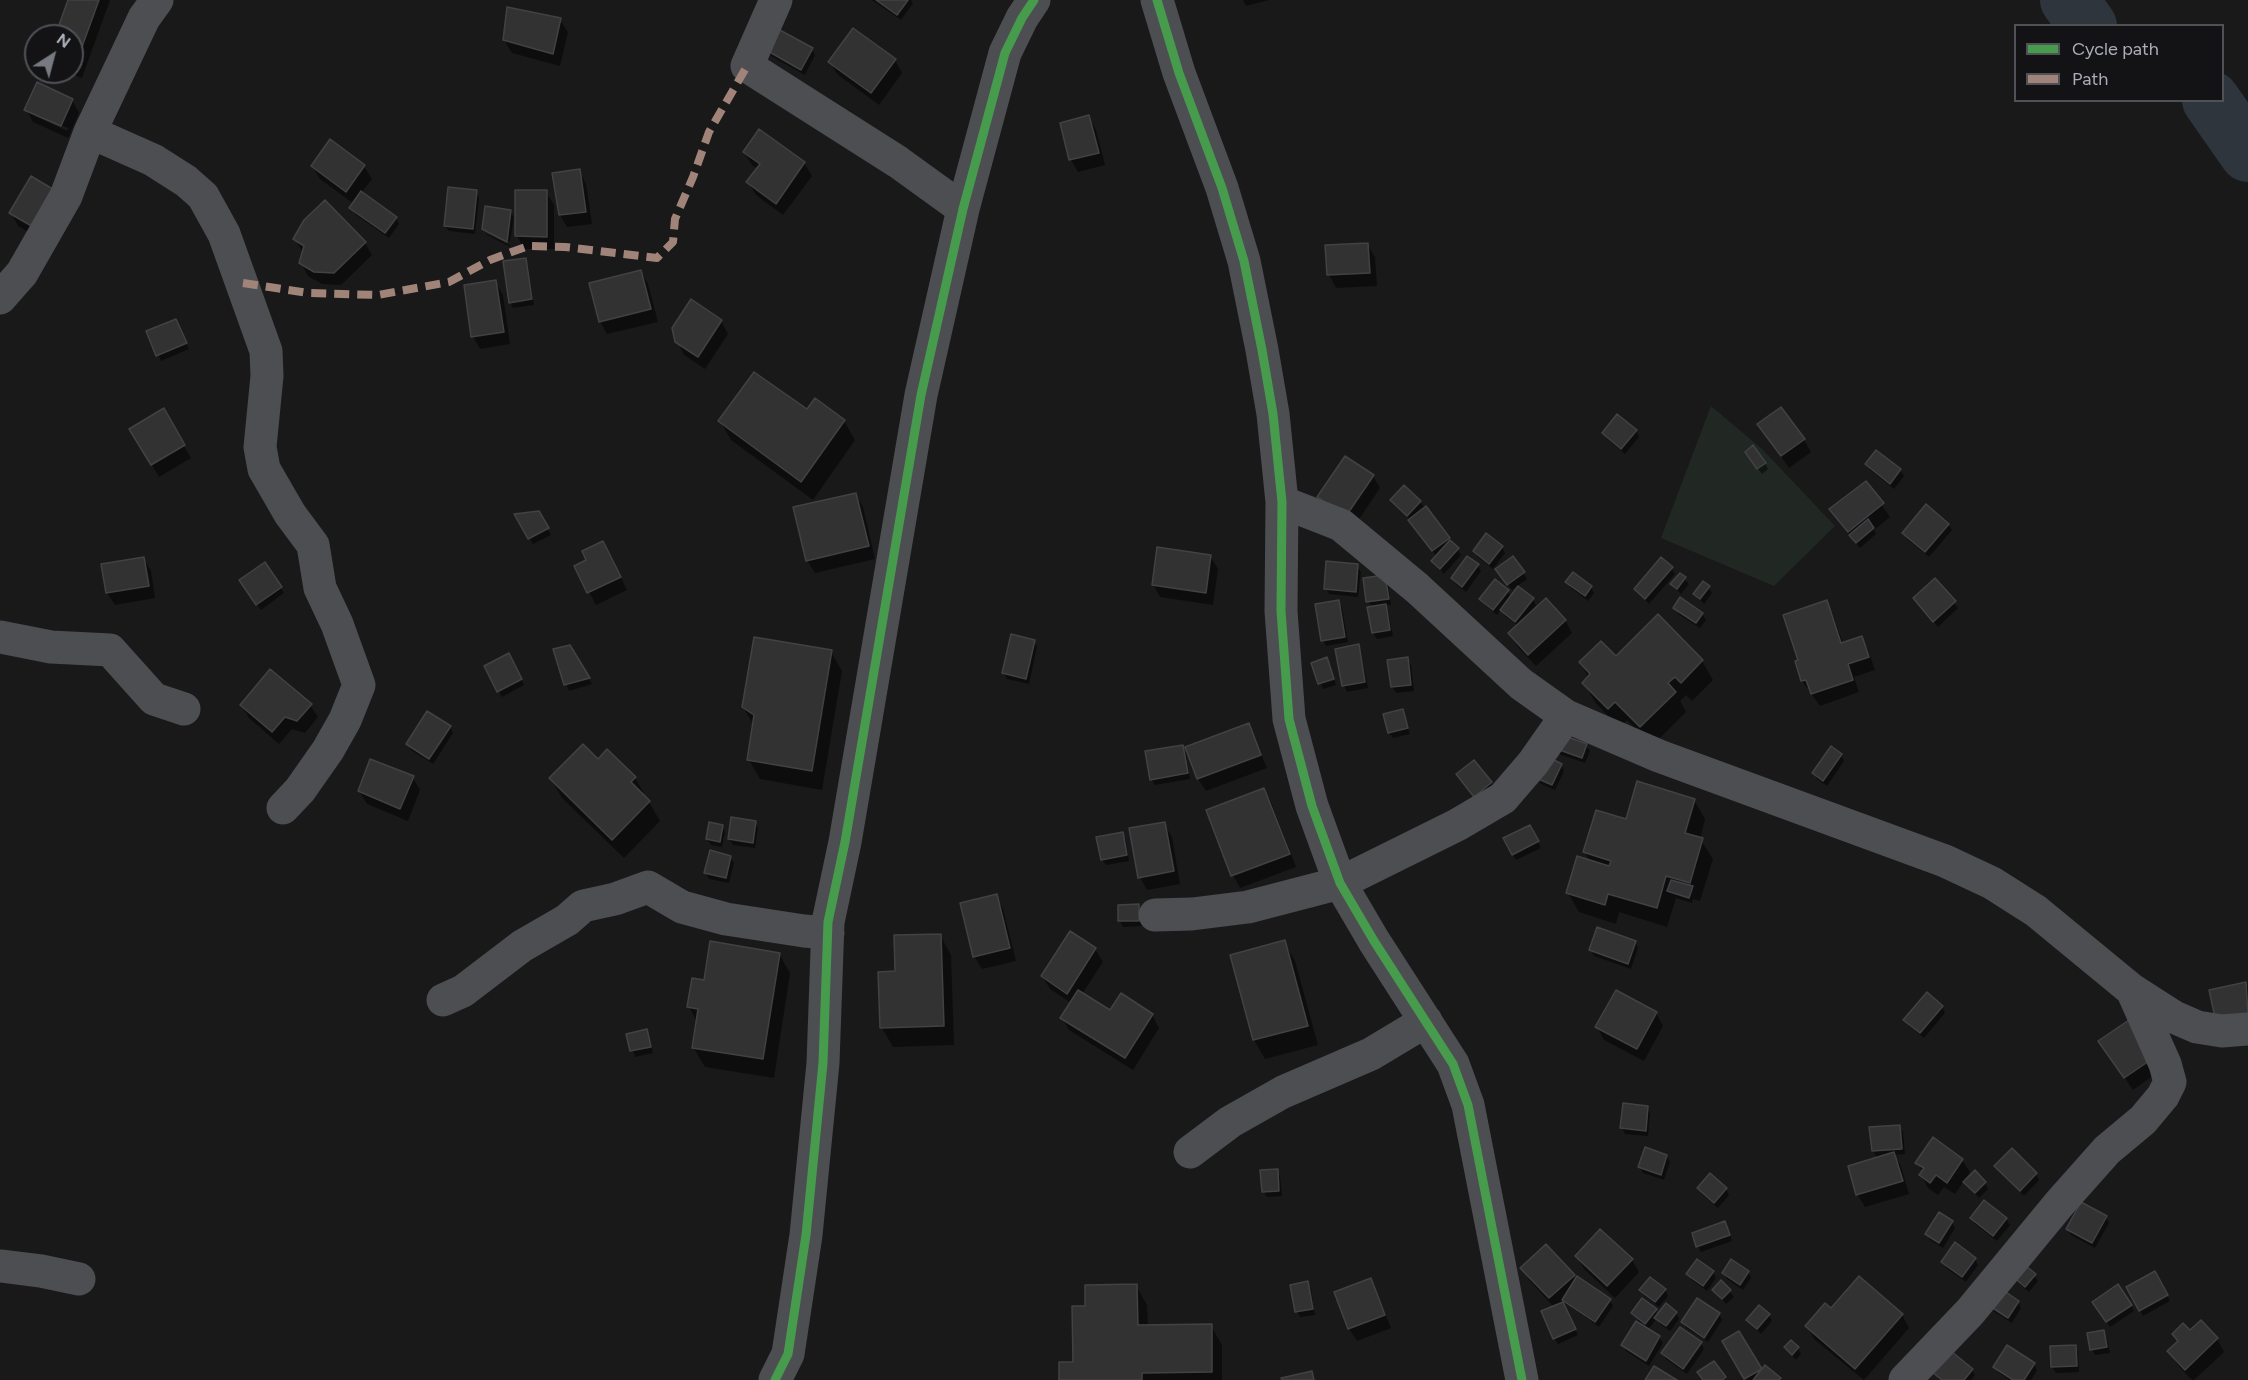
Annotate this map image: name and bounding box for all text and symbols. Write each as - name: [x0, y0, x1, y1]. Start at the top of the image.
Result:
- north arrow: [24, 24, 84, 84]
- legend: [2014, 24, 2224, 102]
- text: N: [53, 29, 74, 52]
- text: Cycle path: [2072, 38, 2159, 60]
- text: Path: [2072, 68, 2108, 90]

